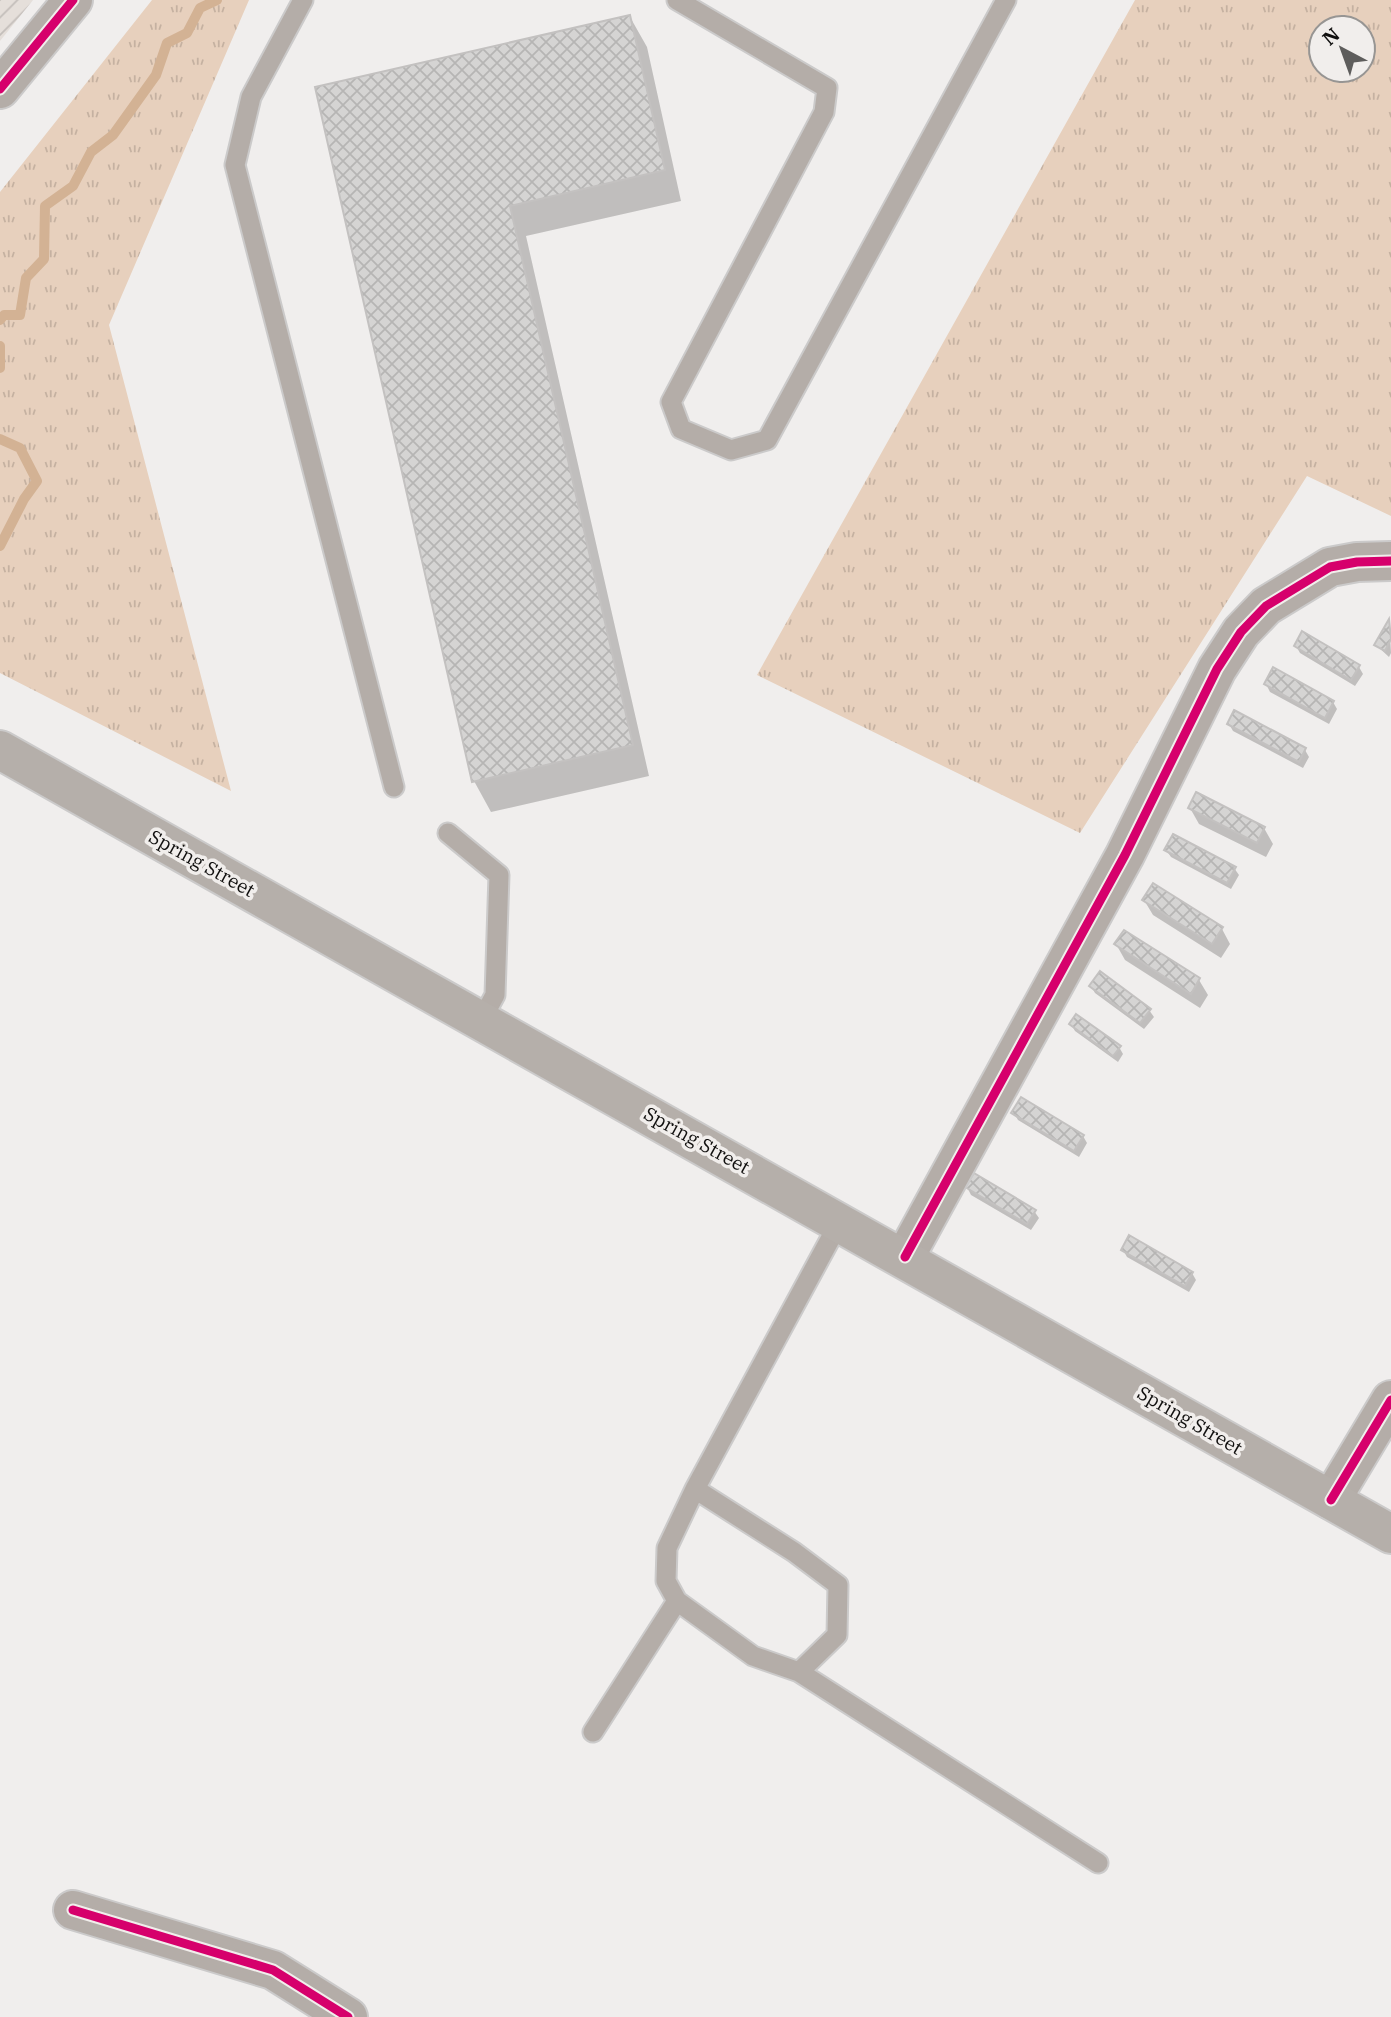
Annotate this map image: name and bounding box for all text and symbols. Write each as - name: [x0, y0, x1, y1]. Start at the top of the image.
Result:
- north arrow: [1307, 14, 1377, 84]
- text: N: [1317, 22, 1344, 50]
- street label: Spring Street: [145, 824, 259, 902]
- street label: Spring Street: [640, 1101, 754, 1179]
- street label: Spring Street: [1133, 1380, 1247, 1460]

